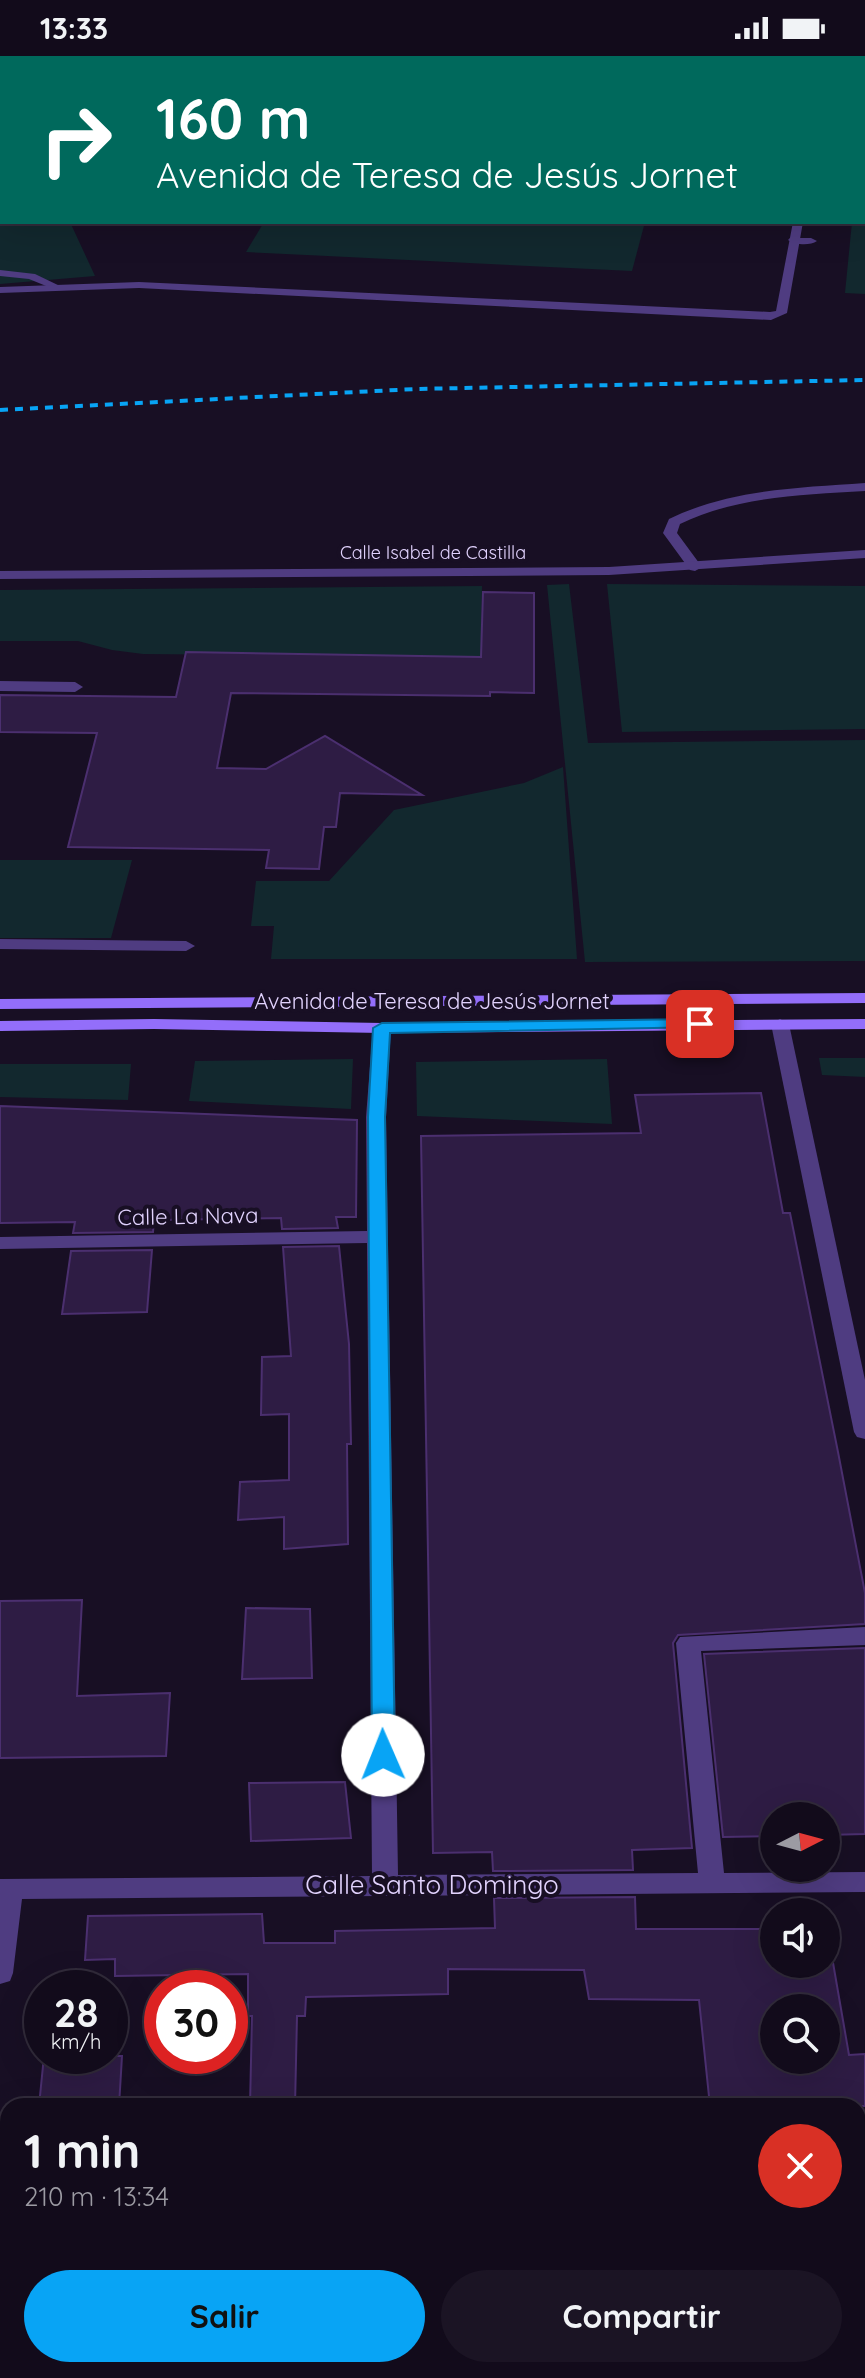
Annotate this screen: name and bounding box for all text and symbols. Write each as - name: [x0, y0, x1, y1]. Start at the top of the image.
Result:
- text: 13:33: [40, 9, 108, 47]
- text: 160 m: [156, 83, 310, 153]
- icon: right: [24, 88, 128, 192]
- text: Avenida de Teresa de Jesús Jornet: [156, 152, 738, 197]
- street label: Calle Isabel de Castilla: [340, 541, 526, 564]
- street label: Avenida de Teresa de Jesús Jornet: [254, 987, 610, 1015]
- pin: [666, 990, 734, 1058]
- icon: arrive: [678, 1002, 722, 1046]
- street label: Calle La Nava: [117, 1201, 259, 1231]
- position arrow: [341, 1713, 425, 1797]
- north arrow: [760, 1802, 840, 1882]
- map controls: [760, 1802, 840, 2074]
- street label: Calle Santo Domingo: [305, 1868, 559, 1901]
- button: sound: [760, 1898, 840, 1978]
- speed limit sign: 30: [144, 1970, 248, 2074]
- text: 28: [54, 1987, 98, 2037]
- button: search: [760, 1994, 840, 2074]
- text: km/h: [51, 2029, 101, 2054]
- text: 1 min: [24, 2120, 140, 2180]
- button: close: [758, 2124, 842, 2208]
- text: 210 m · 13:34: [24, 2180, 169, 2213]
- button: Salir: [24, 2270, 425, 2362]
- button: Compartir: [441, 2270, 842, 2362]

